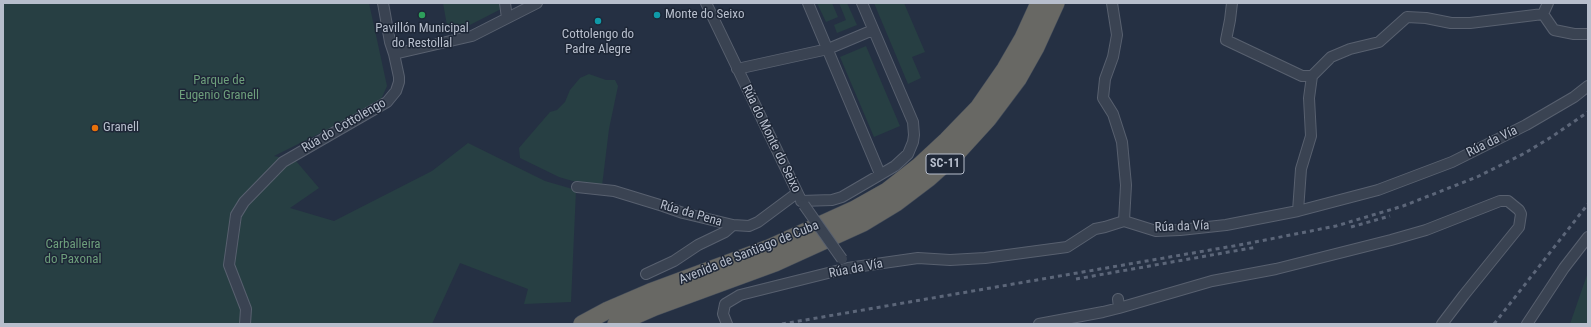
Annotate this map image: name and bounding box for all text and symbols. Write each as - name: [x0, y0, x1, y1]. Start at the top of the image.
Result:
- place label: Monte do Seixo: [665, 7, 744, 23]
- marker: Pavillón Municipal do Restollal: [417, 10, 427, 20]
- marker: Monte do Seixo: [652, 10, 662, 20]
- marker: Cottolengo do Padre Alegre: [593, 16, 603, 26]
- place label: Pavillón Municipal do Restollal: [375, 21, 469, 52]
- place label: Cottolengo do Padre Alegre: [562, 27, 634, 58]
- park label: Parque de Eugenio Granell: [179, 73, 259, 104]
- street label: Rúa do Monte do Seixo: [738, 83, 804, 195]
- street label: Rúa do Cottolengo: [299, 96, 389, 156]
- place label: Granell: [103, 120, 139, 136]
- marker: Granell: [90, 123, 100, 133]
- street label: Rúa da Vía: [1464, 123, 1520, 161]
- road number: SC-11: [926, 154, 964, 174]
- street label: Rúa da Pena: [658, 198, 724, 230]
- street label: Avenida de Santiago de Cuba: [677, 218, 821, 288]
- street label: Rúa da Vía: [1154, 218, 1210, 236]
- park label: Carballeira do Paxonal: [45, 237, 101, 268]
- street label: Rúa da Vía: [828, 256, 884, 282]

